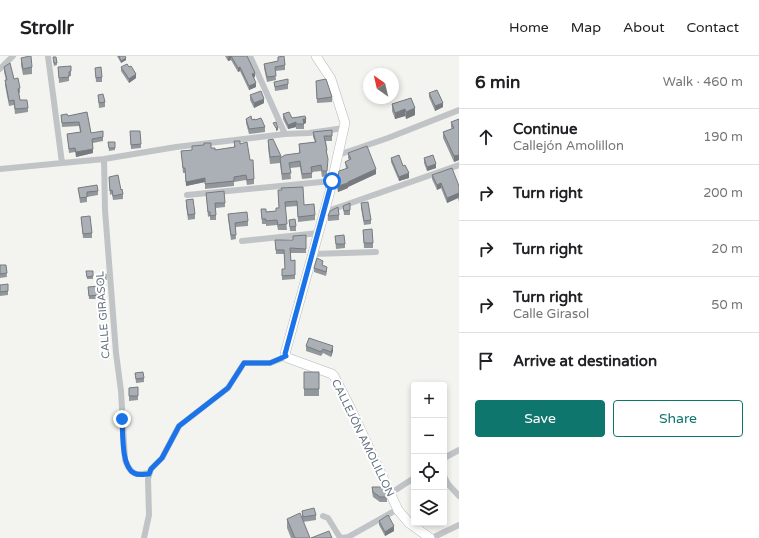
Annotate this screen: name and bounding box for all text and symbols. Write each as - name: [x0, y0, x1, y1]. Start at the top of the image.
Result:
- text: Strollr: [20, 17, 74, 39]
- text: Home: [509, 19, 549, 36]
- text: Map: [571, 19, 601, 36]
- text: About: [623, 19, 665, 36]
- text: Contact: [687, 19, 739, 36]
- north arrow: [363, 68, 399, 104]
- text: 6 min: [475, 72, 520, 93]
- text: Walk · 460 m: [663, 74, 743, 90]
- text: Continue: [513, 120, 577, 138]
- icon: ahead: [475, 126, 497, 148]
- text: 190 m: [703, 129, 743, 145]
- text: Callejón Amolillon: [513, 138, 624, 154]
- route start: [323, 172, 341, 190]
- icon: right: [475, 182, 497, 204]
- text: Turn right: [513, 184, 583, 202]
- text: 200 m: [703, 185, 743, 201]
- icon: right: [475, 238, 497, 260]
- text: Turn right: [513, 240, 583, 258]
- text: 20 m: [711, 241, 743, 257]
- street label: CALLE GIRASOL: [93, 270, 113, 359]
- text: Turn right: [513, 288, 583, 306]
- icon: right: [475, 294, 497, 316]
- text: 50 m: [711, 297, 743, 313]
- text: Calle Girasol: [513, 306, 589, 322]
- icon: arrive: [475, 350, 497, 372]
- text: Arrive at destination: [513, 352, 657, 370]
- street label: CALLEJÓN AMOLILLON: [329, 377, 398, 499]
- map controls: [411, 382, 447, 526]
- button: +: [411, 382, 447, 418]
- button: Save: [475, 400, 605, 437]
- button: Share: [613, 400, 743, 437]
- route end: [113, 410, 131, 428]
- button: −: [411, 418, 447, 454]
- button: locate: [411, 454, 447, 490]
- button: layers: [411, 490, 447, 526]

